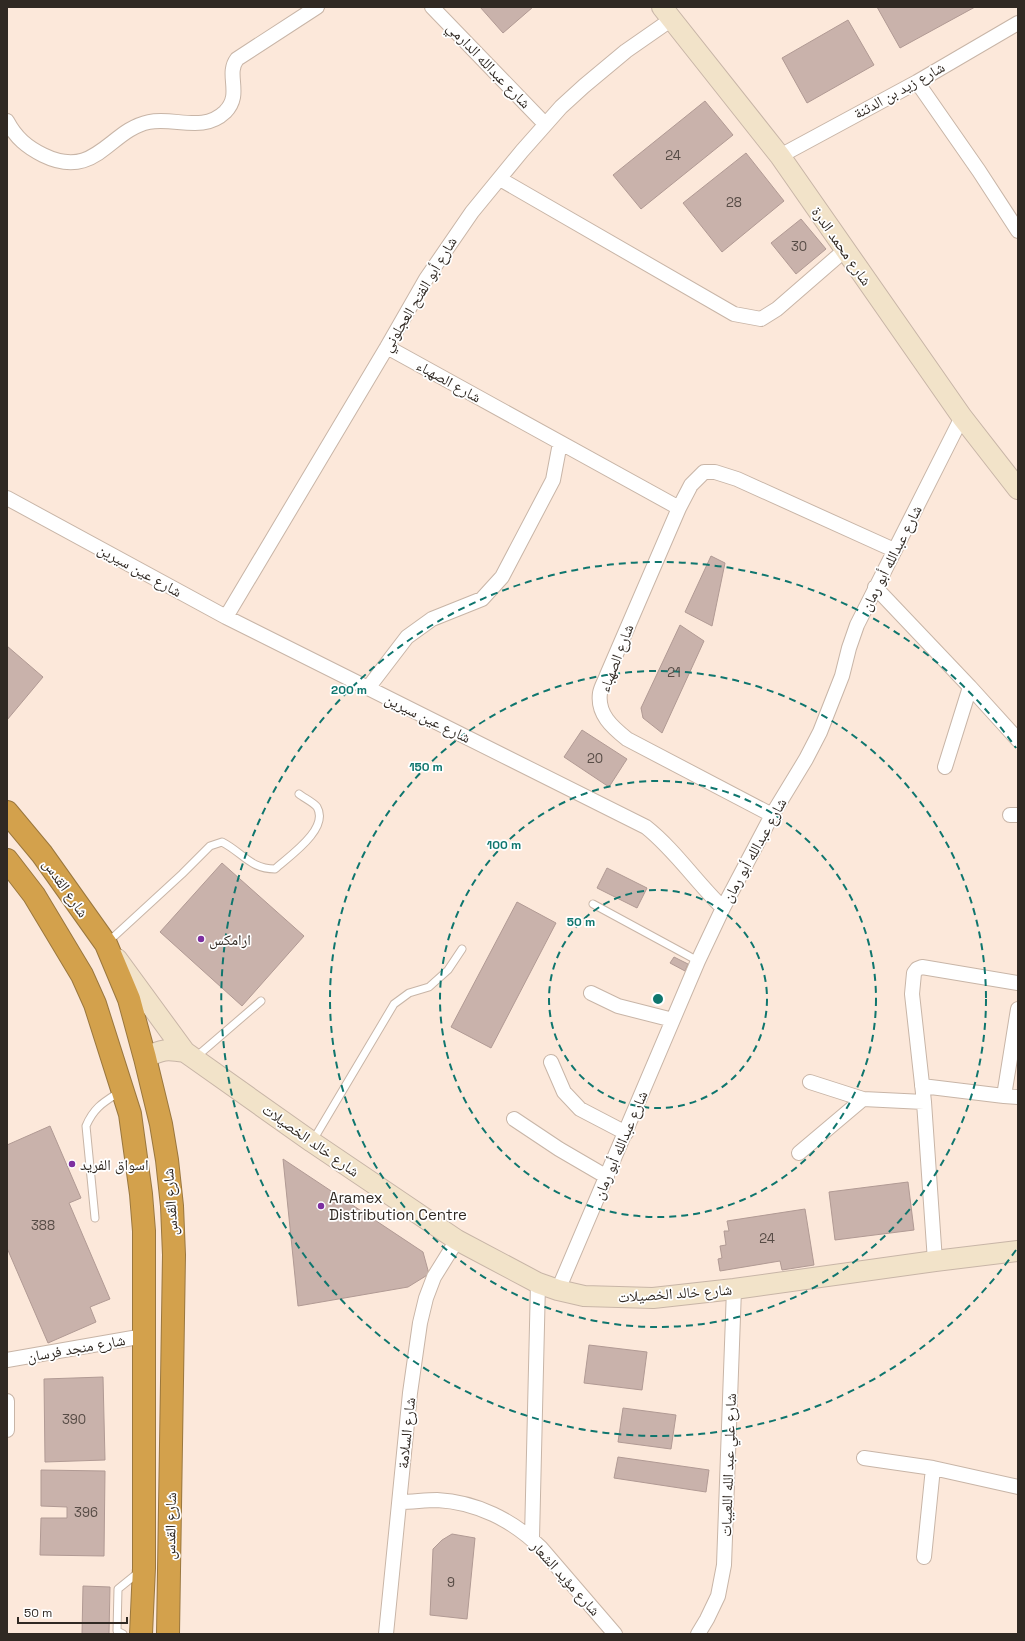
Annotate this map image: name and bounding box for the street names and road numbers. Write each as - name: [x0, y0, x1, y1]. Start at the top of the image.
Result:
- street label: شارع عبدالله الدارمي: [441, 18, 535, 114]
- street label: شارع زيد بن الدثنة: [850, 57, 948, 124]
- street label: شارع محمد الدرة: [807, 203, 876, 290]
- street label: شارع أبو الفتح العجلوني: [377, 233, 463, 356]
- street label: شارع الصهباء: [413, 355, 485, 408]
- street label: شارع عبدالله أبو رمان: [856, 502, 927, 615]
- street label: شارع عين سيرين: [94, 539, 185, 602]
- street label: شارع الصهباء: [594, 621, 639, 695]
- street label: شارع عين سيرين: [381, 689, 474, 748]
- street label: شارع عبدالله أبو رمان: [718, 794, 791, 906]
- street label: شارع القدس: [38, 855, 93, 922]
- street label: شارع عبدالله أبو رمان: [589, 1088, 652, 1203]
- street label: شارع خالد الخصيلات: [258, 1099, 363, 1181]
- street label: شارع القدس: [158, 1168, 183, 1236]
- street label: شارع خالد الخصيلات: [617, 1280, 733, 1307]
- street label: شارع منجد فرسان: [25, 1330, 127, 1367]
- street label: شارع علي عبد الله اللعيبات: [716, 1393, 743, 1537]
- street label: شارع السلامة: [393, 1396, 420, 1470]
- street label: شارع القدس: [160, 1492, 181, 1560]
- street label: شارع مؤيد الشعار: [526, 1536, 605, 1620]

